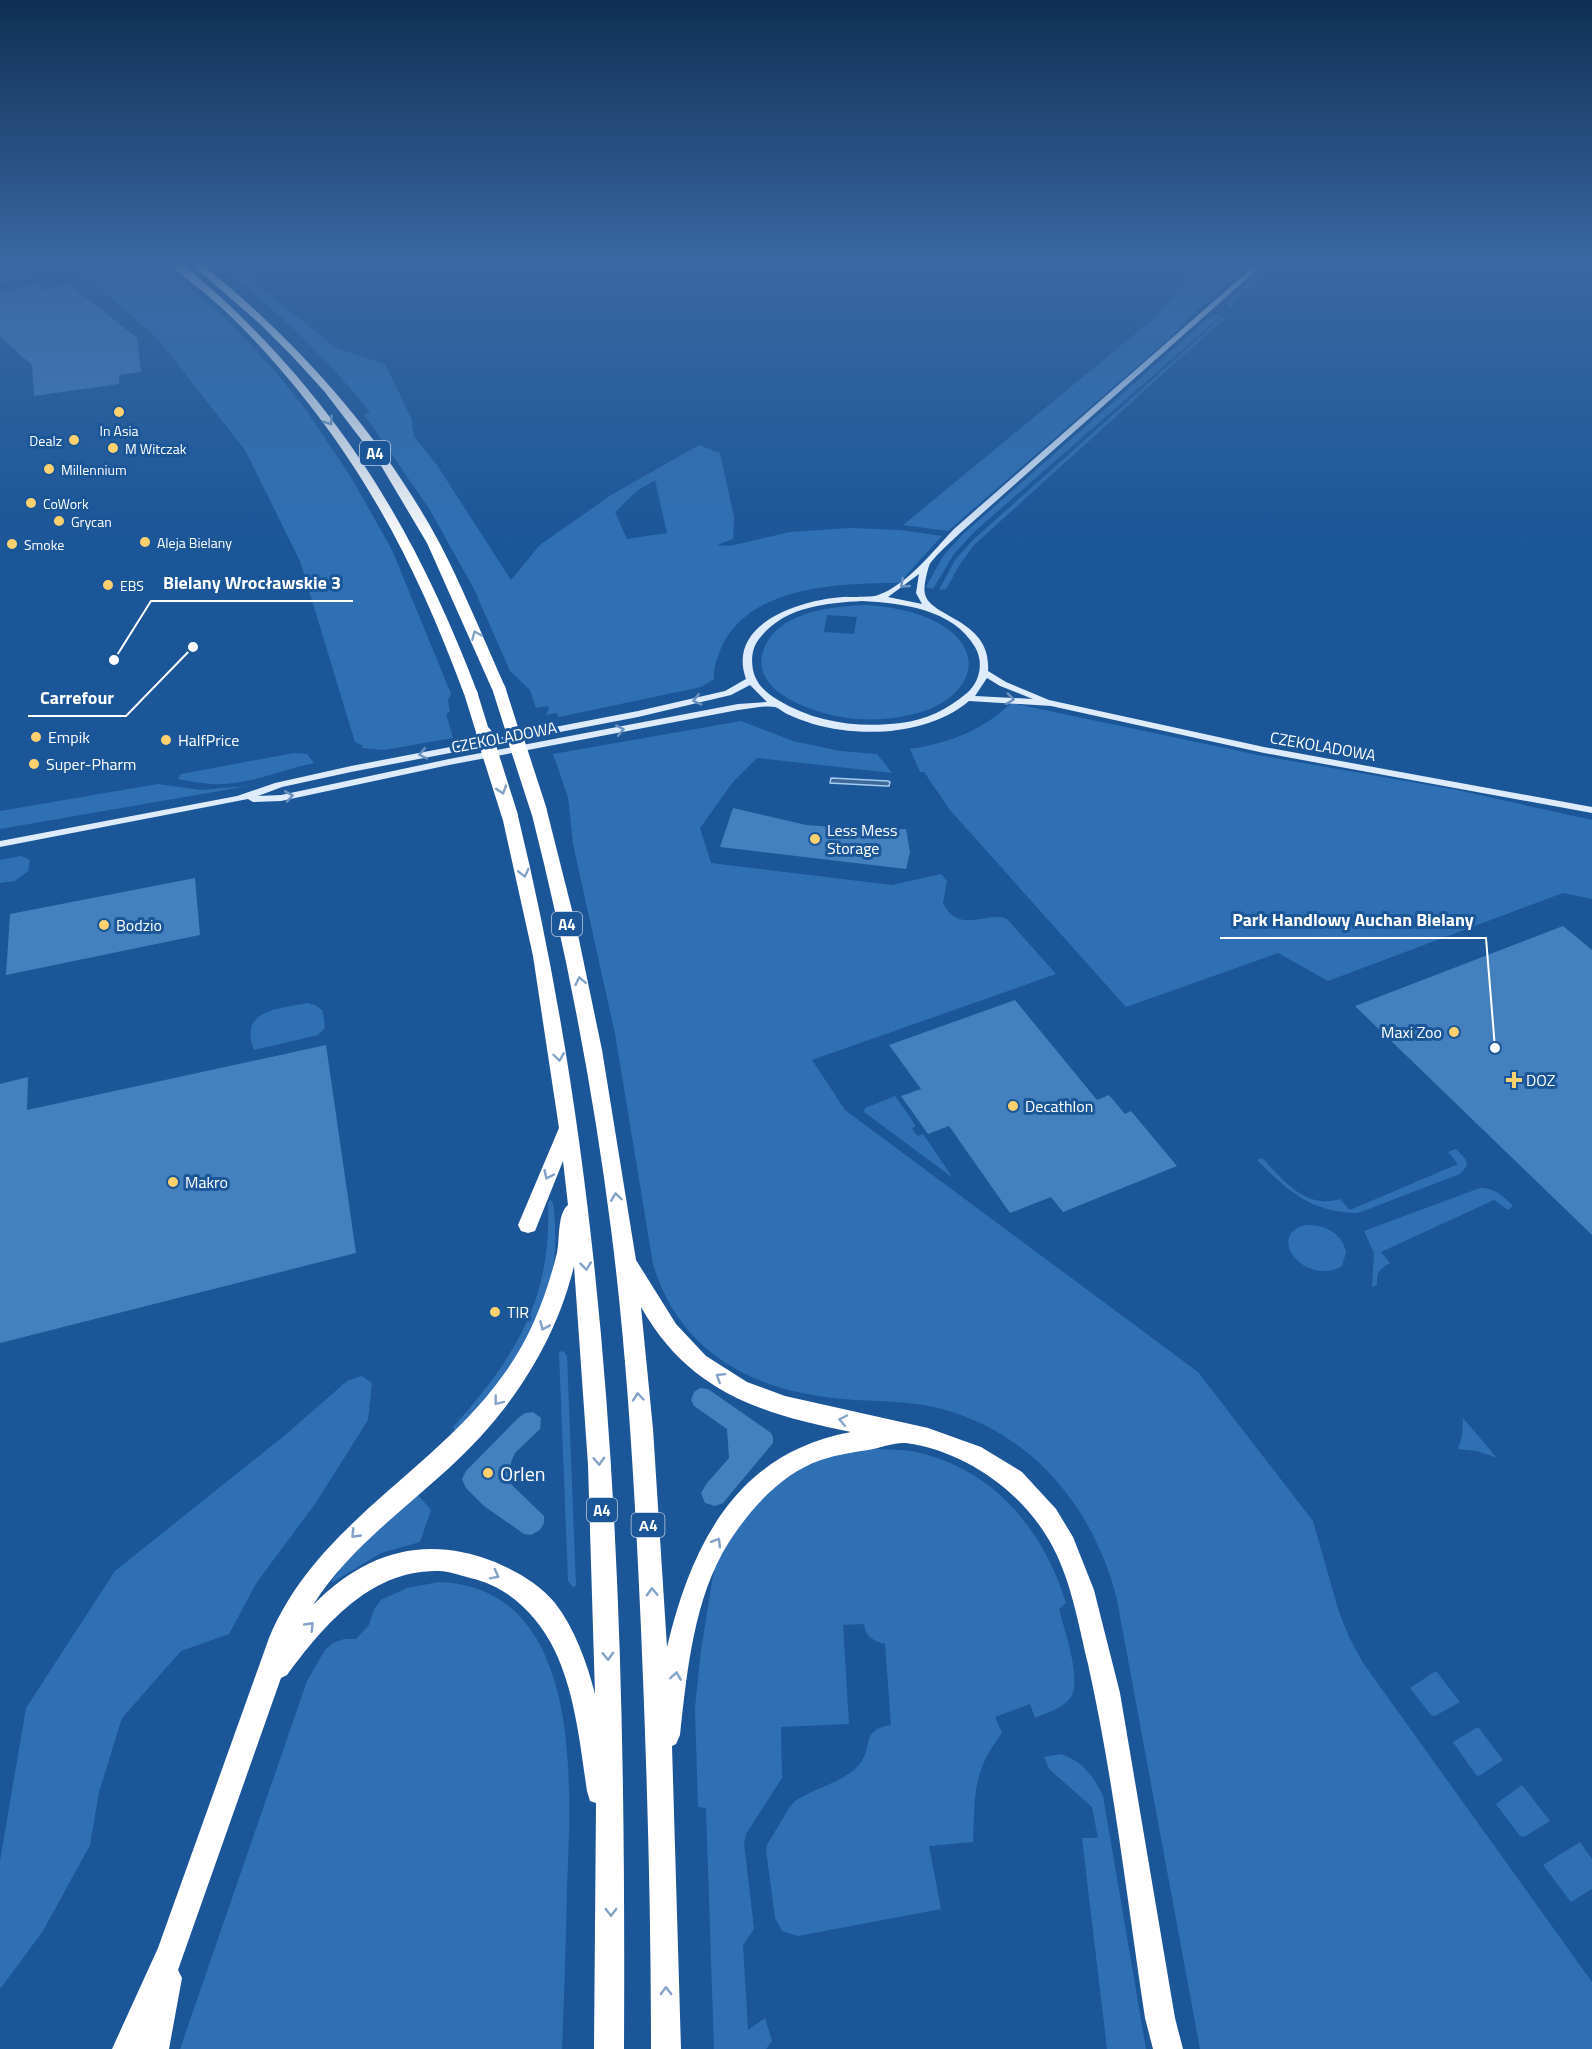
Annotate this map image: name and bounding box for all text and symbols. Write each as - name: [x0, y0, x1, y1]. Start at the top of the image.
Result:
- marker: In Asia: [112, 405, 126, 419]
- one-way arrow: [322, 414, 333, 425]
- place label: In Asia: [100, 420, 138, 441]
- place label: Dealz: [29, 430, 62, 451]
- marker: Dealz: [67, 433, 81, 447]
- place label: M Witczak: [125, 438, 187, 459]
- marker: M Witczak: [106, 441, 120, 455]
- road number: A4: [360, 441, 390, 465]
- place label: Millennium: [61, 459, 127, 480]
- marker: Millennium: [42, 462, 56, 476]
- place label: CoWork: [43, 493, 89, 514]
- marker: CoWork: [24, 496, 38, 510]
- place label: Grycan: [71, 511, 112, 532]
- marker: Grycan: [52, 514, 66, 528]
- place label: Aleja Bielany: [157, 532, 232, 553]
- place label: Smoke: [24, 534, 64, 555]
- marker: Aleja Bielany: [138, 535, 152, 549]
- marker: Smoke: [5, 537, 19, 551]
- callout: Bielany Wrocławskie 3: [151, 565, 353, 601]
- text: Bielany Wrocławskie 3: [163, 569, 341, 596]
- place label: EBS: [120, 575, 144, 596]
- one-way arrow: [899, 576, 910, 587]
- marker: EBS: [101, 578, 115, 592]
- one-way arrow: [471, 631, 483, 642]
- callout: Carrefour: [28, 680, 126, 716]
- text: Carrefour: [40, 684, 114, 711]
- one-way arrow: [692, 693, 702, 706]
- one-way arrow: [1005, 693, 1015, 705]
- street label: CZEKOLADOWA: [449, 715, 559, 759]
- one-way arrow: [615, 724, 625, 737]
- place label: Empik: [48, 725, 90, 749]
- street label: CZEKOLADOWA: [1268, 725, 1378, 767]
- place label: HalfPrice: [178, 728, 239, 752]
- marker: Empik: [29, 730, 43, 744]
- marker: HalfPrice: [159, 733, 173, 747]
- one-way arrow: [419, 747, 429, 760]
- place label: Super-Pharm: [46, 752, 137, 776]
- marker: Super-Pharm: [27, 757, 41, 771]
- one-way arrow: [494, 784, 507, 795]
- one-way arrow: [284, 790, 294, 803]
- place label: Less Mess Storage: [827, 818, 897, 860]
- marker: Less Mess Storage: [808, 832, 822, 846]
- one-way arrow: [517, 868, 530, 878]
- callout: Park Handlowy Auchan Bielany: [1220, 902, 1486, 938]
- text: Park Handlowy Auchan Bielany: [1232, 906, 1474, 933]
- road number: A4: [552, 912, 582, 936]
- place label: Bodzio: [116, 913, 162, 937]
- marker: Bodzio: [97, 918, 111, 932]
- one-way arrow: [574, 976, 587, 986]
- place label: Maxi Zoo: [1381, 1020, 1442, 1044]
- marker: Maxi Zoo: [1447, 1025, 1461, 1039]
- one-way arrow: [553, 1053, 565, 1062]
- place label: DOZ: [1526, 1068, 1555, 1092]
- marker: DOZ: [1507, 1073, 1521, 1087]
- place label: Decathlon: [1025, 1094, 1093, 1118]
- marker: Decathlon: [1006, 1099, 1020, 1113]
- one-way arrow: [544, 1168, 556, 1179]
- place label: Makro: [185, 1170, 228, 1194]
- marker: Makro: [166, 1175, 180, 1189]
- one-way arrow: [610, 1192, 622, 1201]
- one-way arrow: [579, 1262, 592, 1271]
- place label: TIR: [507, 1300, 529, 1324]
- marker: TIR: [488, 1305, 502, 1319]
- one-way arrow: [539, 1320, 551, 1331]
- one-way arrow: [716, 1373, 726, 1385]
- one-way arrow: [632, 1393, 645, 1402]
- one-way arrow: [494, 1395, 505, 1406]
- one-way arrow: [839, 1414, 849, 1427]
- one-way arrow: [593, 1456, 606, 1465]
- place label: Orlen: [500, 1458, 546, 1489]
- marker: Orlen: [481, 1466, 495, 1480]
- road number: A4: [587, 1498, 617, 1522]
- road number: А4: [632, 1513, 664, 1537]
- one-way arrow: [352, 1527, 363, 1538]
- one-way arrow: [709, 1538, 721, 1548]
- one-way arrow: [489, 1567, 500, 1579]
- one-way arrow: [646, 1587, 658, 1596]
- one-way arrow: [303, 1623, 314, 1633]
- one-way arrow: [601, 1651, 614, 1660]
- one-way arrow: [669, 1672, 681, 1681]
- one-way arrow: [605, 1908, 617, 1917]
- one-way arrow: [660, 1986, 672, 1995]

